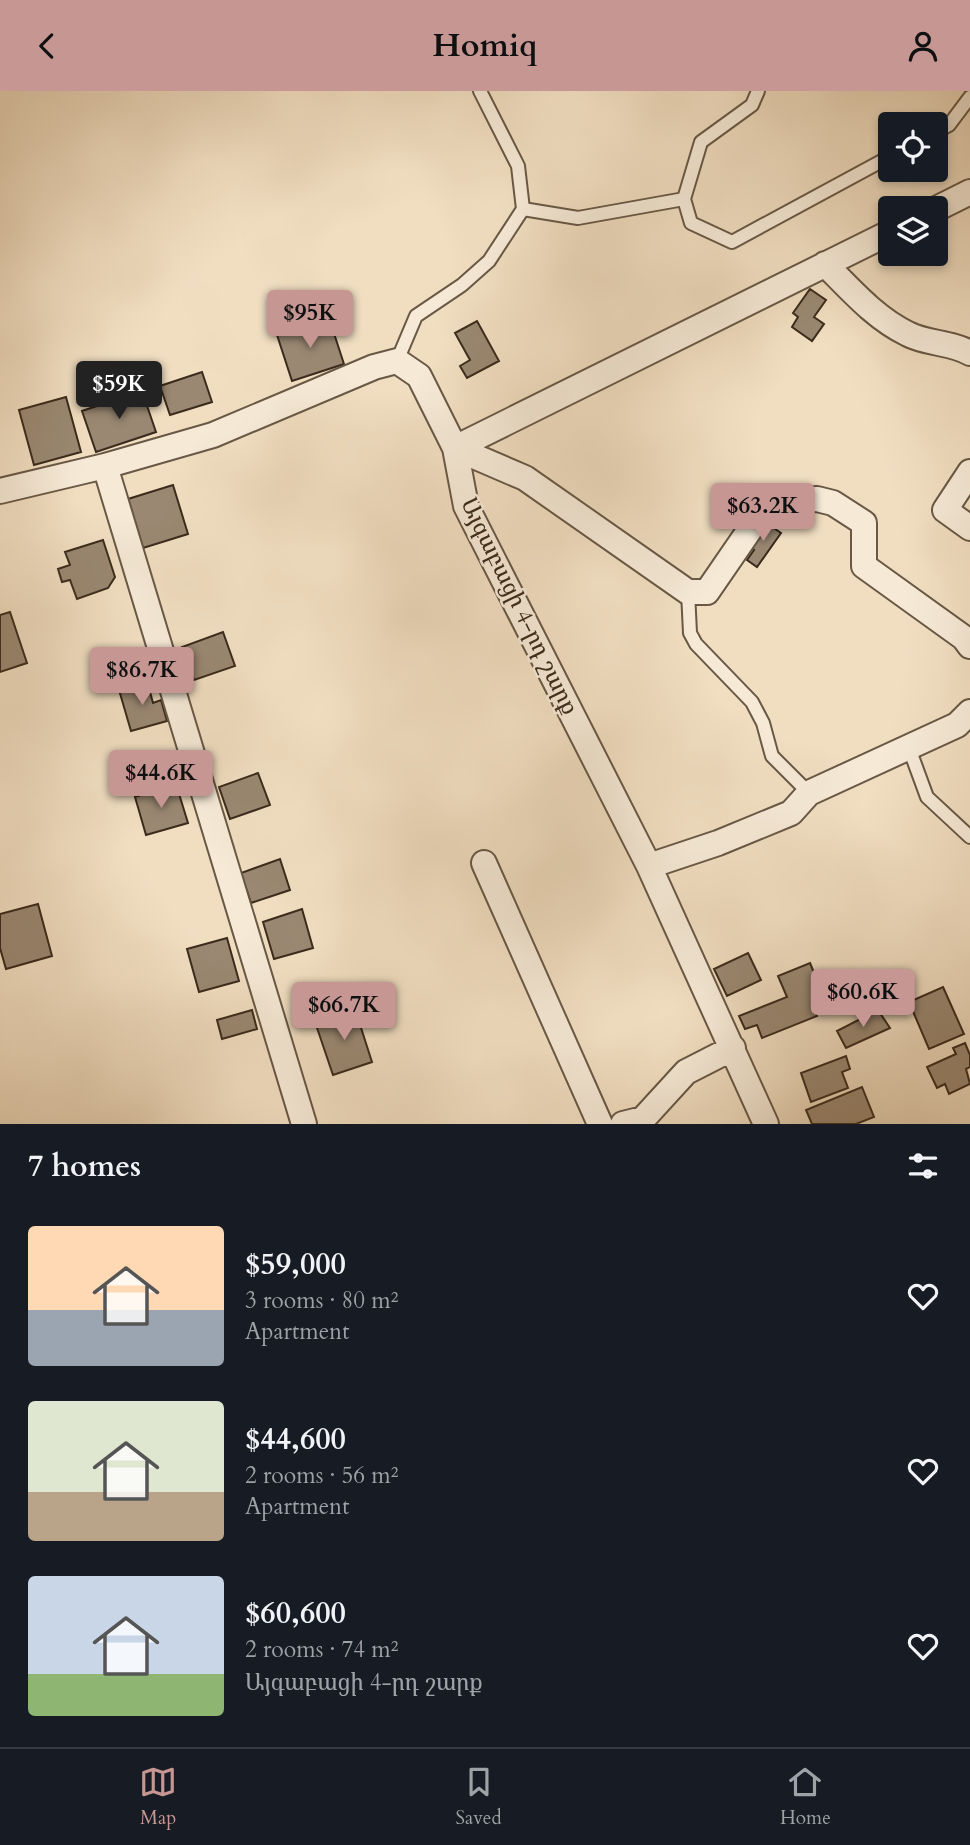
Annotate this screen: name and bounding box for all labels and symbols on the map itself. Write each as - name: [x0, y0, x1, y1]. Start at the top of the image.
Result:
- pin: $95K: [269, 291, 351, 350]
- pin: $59K: [78, 361, 160, 421]
- pin: $63.2K: [706, 483, 820, 543]
- street label: Այգաբացի 4-րդ շարք: [453, 493, 586, 720]
- pin: $86.7K: [85, 647, 199, 707]
- pin: $44.6K: [104, 751, 218, 810]
- pin: $60.6K: [806, 969, 920, 1029]
- pin: $66.7K: [287, 983, 401, 1042]

